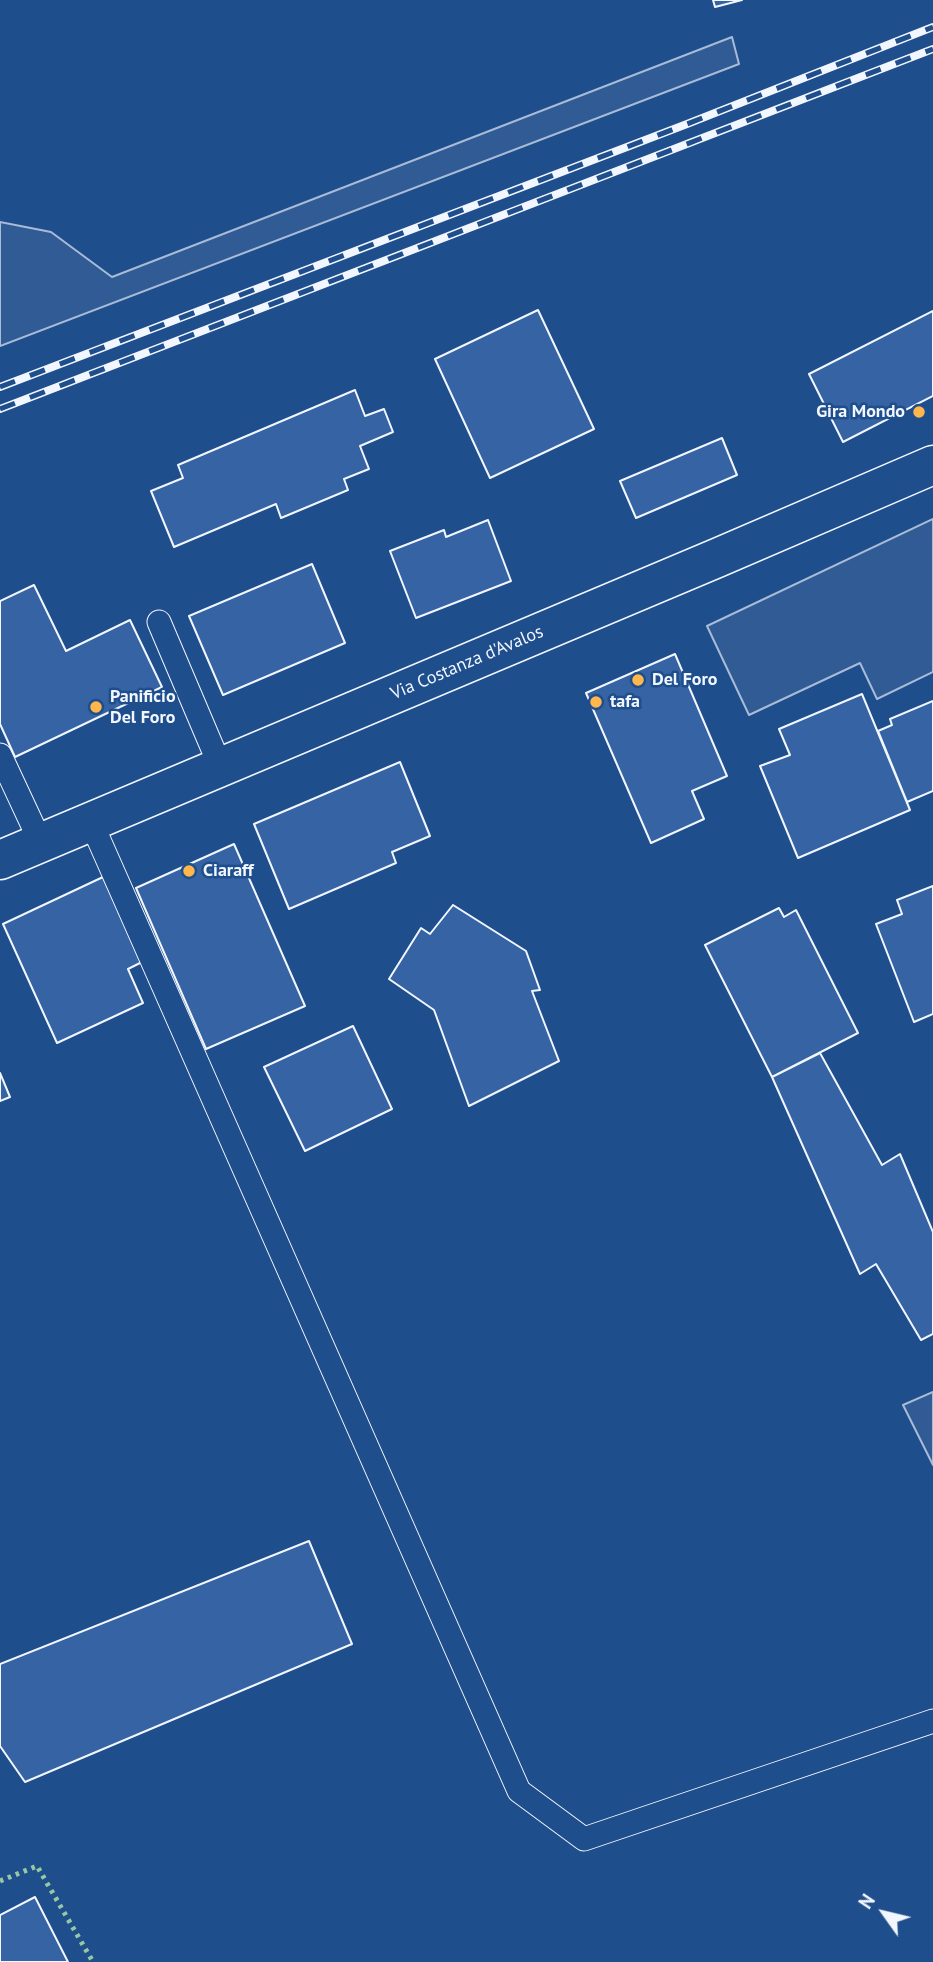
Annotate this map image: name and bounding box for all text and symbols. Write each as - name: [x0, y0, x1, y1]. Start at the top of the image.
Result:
- place label: Gira Mondo: [816, 401, 905, 423]
- marker: Gira Mondo: [911, 404, 927, 420]
- street label: Via Costanza d'Avalos: [387, 621, 547, 705]
- place label: Del Foro: [652, 669, 717, 691]
- marker: Del Foro: [630, 672, 646, 688]
- place label: Panificio Del Foro: [110, 686, 176, 728]
- place label: tafa: [610, 691, 640, 713]
- marker: tafa: [588, 694, 604, 710]
- marker: Panificio Del Foro: [88, 699, 104, 715]
- place label: Ciaraff: [203, 860, 254, 882]
- marker: Ciaraff: [181, 863, 197, 879]
- north arrow: [849, 1878, 919, 1948]
- text: N: [853, 1889, 880, 1913]

